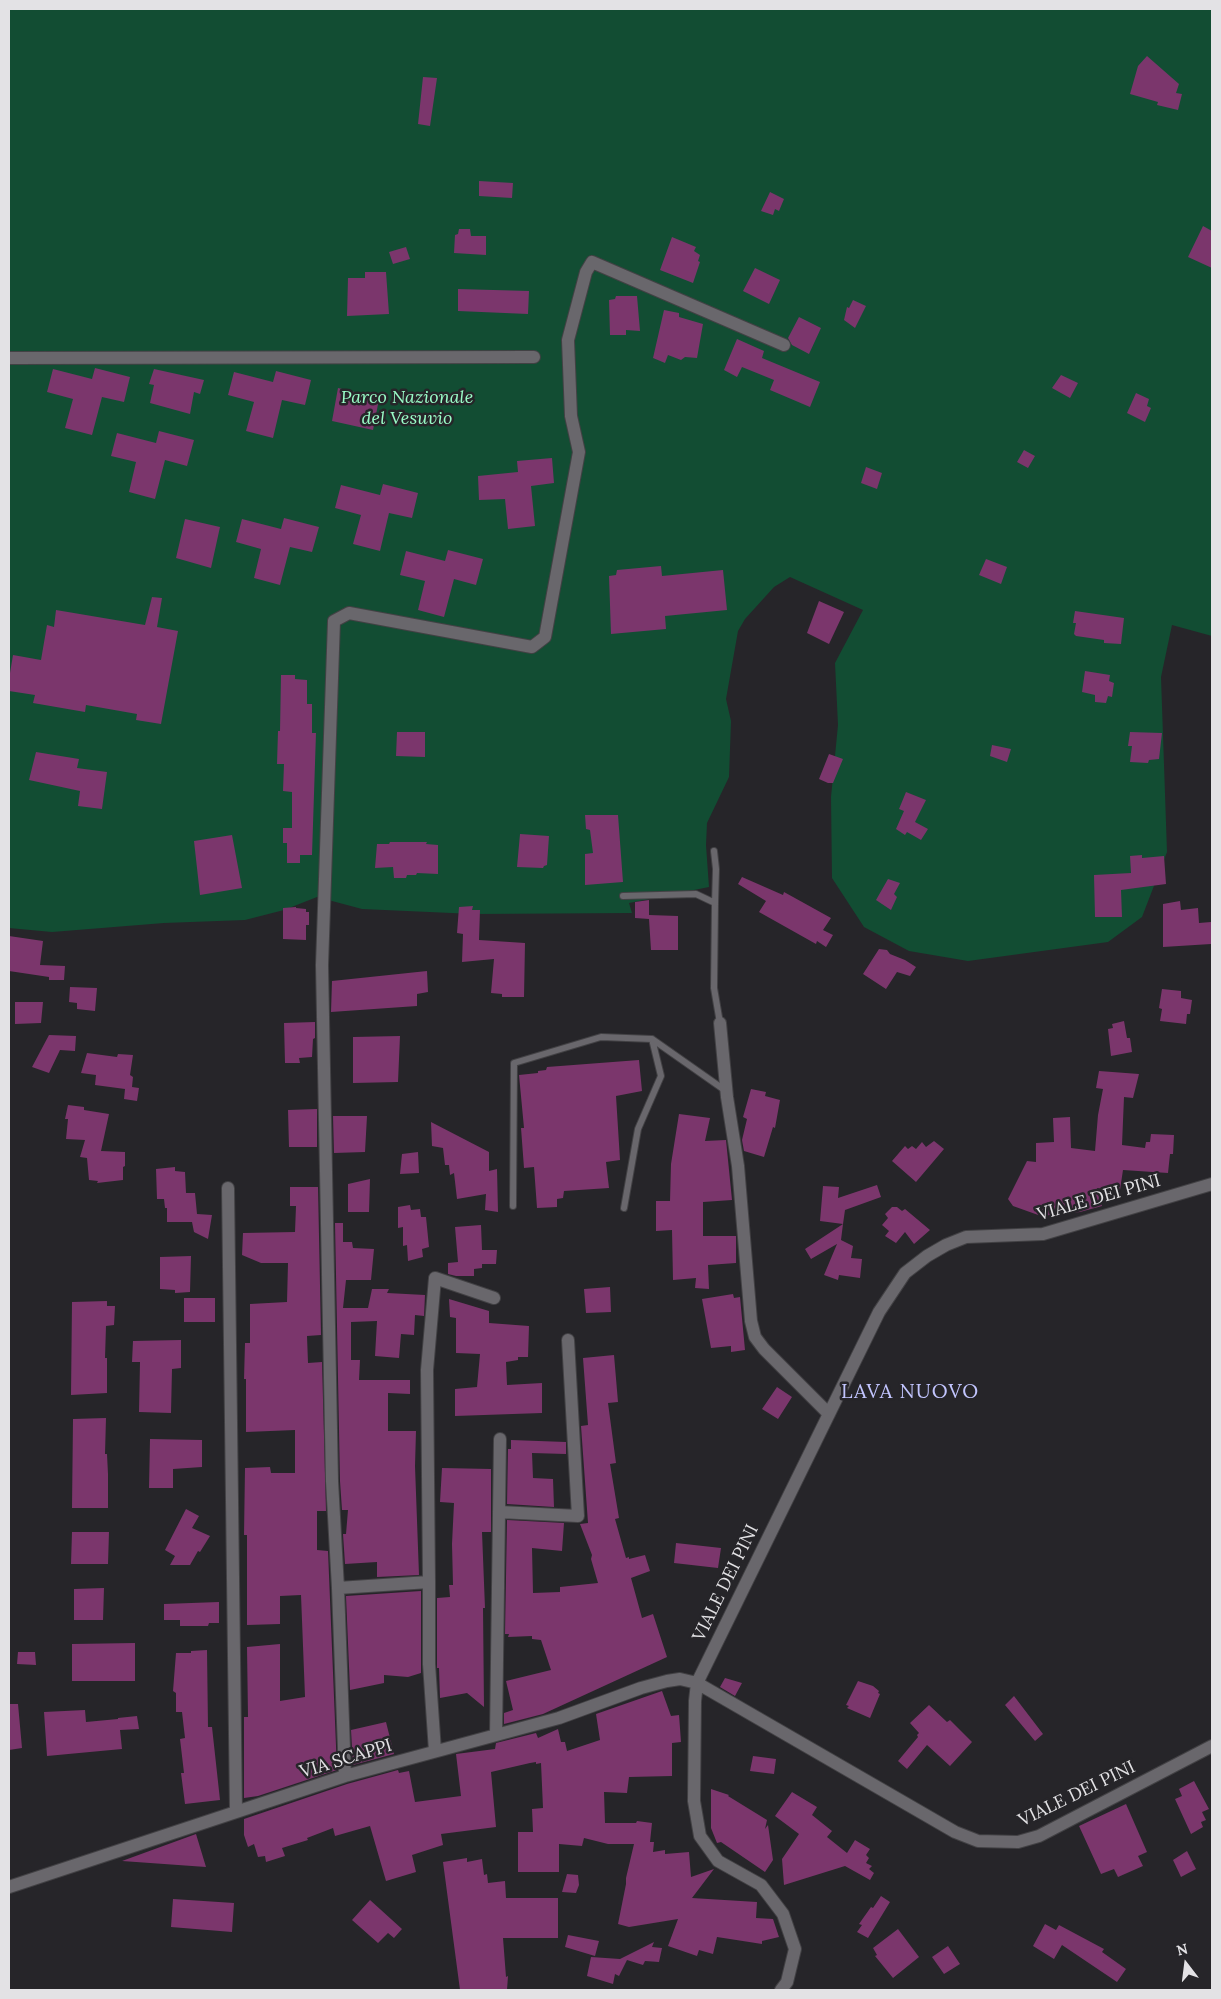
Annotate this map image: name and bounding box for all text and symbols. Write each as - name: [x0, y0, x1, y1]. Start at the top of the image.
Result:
- park label: Parco Nazionale del Vesuvio: [341, 387, 473, 429]
- street label: VIALE DEI PINI: [1035, 1170, 1163, 1226]
- district label: LAVA NUOVO: [840, 1380, 980, 1404]
- street label: VIALE DEI PINI: [688, 1521, 764, 1645]
- street label: VIA SCAPPI: [297, 1735, 395, 1783]
- street label: VIALE DEI PINI: [1015, 1756, 1139, 1832]
- north arrow: [1161, 1939, 1211, 1989]
- text: N: [1175, 1939, 1190, 1960]

